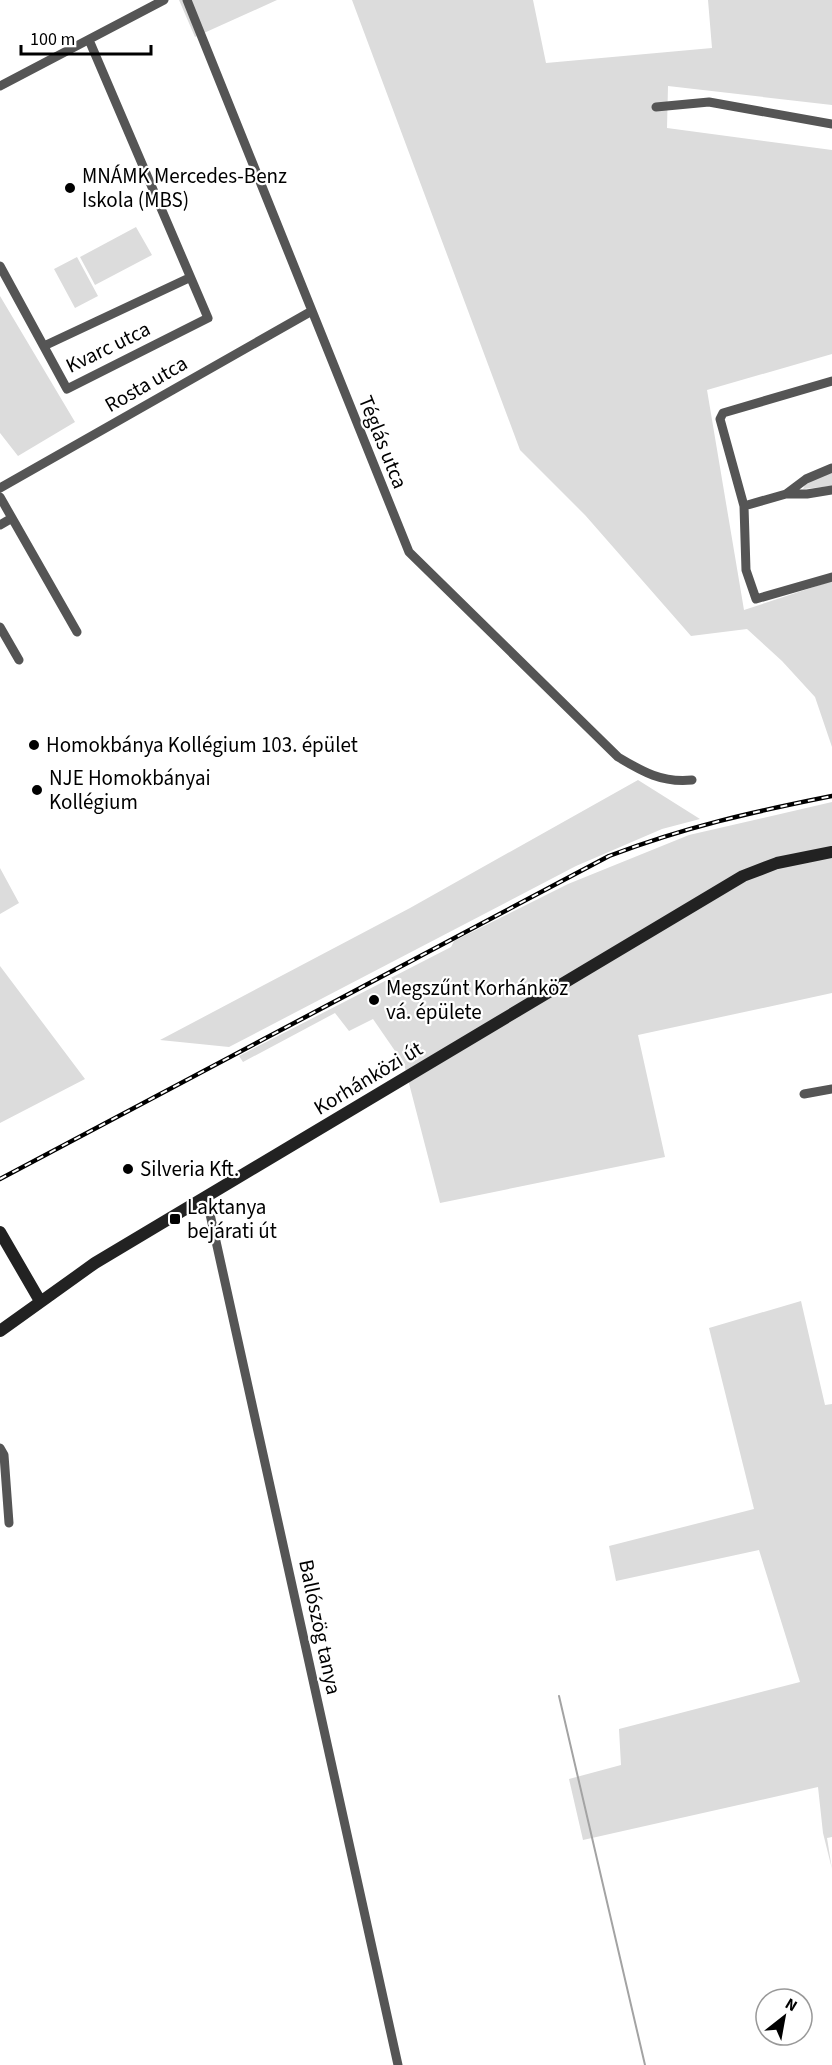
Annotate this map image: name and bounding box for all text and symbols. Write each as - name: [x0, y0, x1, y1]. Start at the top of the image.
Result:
- scale bar: [21, 18, 152, 56]
- text: 100 m: [30, 27, 75, 52]
- place label: MNÁMK Mercedes-Benz Iskola (MBS): [82, 161, 287, 215]
- marker: MNÁMK Mercedes-Benz Iskola (MBS): [63, 181, 77, 195]
- street label: Kvarc utca: [61, 314, 155, 380]
- street label: Rosta utca: [99, 348, 193, 420]
- street label: Téglás utca: [351, 391, 415, 493]
- place label: Homokbánya Kollégium 103. épület: [46, 730, 358, 760]
- marker: Homokbánya Kollégium 103. épület: [27, 738, 41, 752]
- place label: NJE Homokbányai Kollégium: [49, 763, 211, 817]
- marker: NJE Homokbányai Kollégium: [30, 783, 44, 797]
- place label: Megszűnt Korhánköz vá. épülete: [386, 973, 568, 1027]
- marker: Megszűnt Korhánköz vá. épülete: [367, 993, 381, 1007]
- street label: Korhánközi út: [308, 1034, 428, 1122]
- place label: Silveria Kft.: [140, 1154, 239, 1184]
- marker: Silveria Kft.: [121, 1162, 135, 1176]
- place label: Laktanya bejárati út: [187, 1192, 277, 1246]
- marker: Laktanya bejárati út: [168, 1212, 182, 1226]
- street label: Ballószög tanya: [291, 1557, 349, 1697]
- north arrow: [754, 1987, 814, 2047]
- text: N: [781, 1993, 801, 2017]

